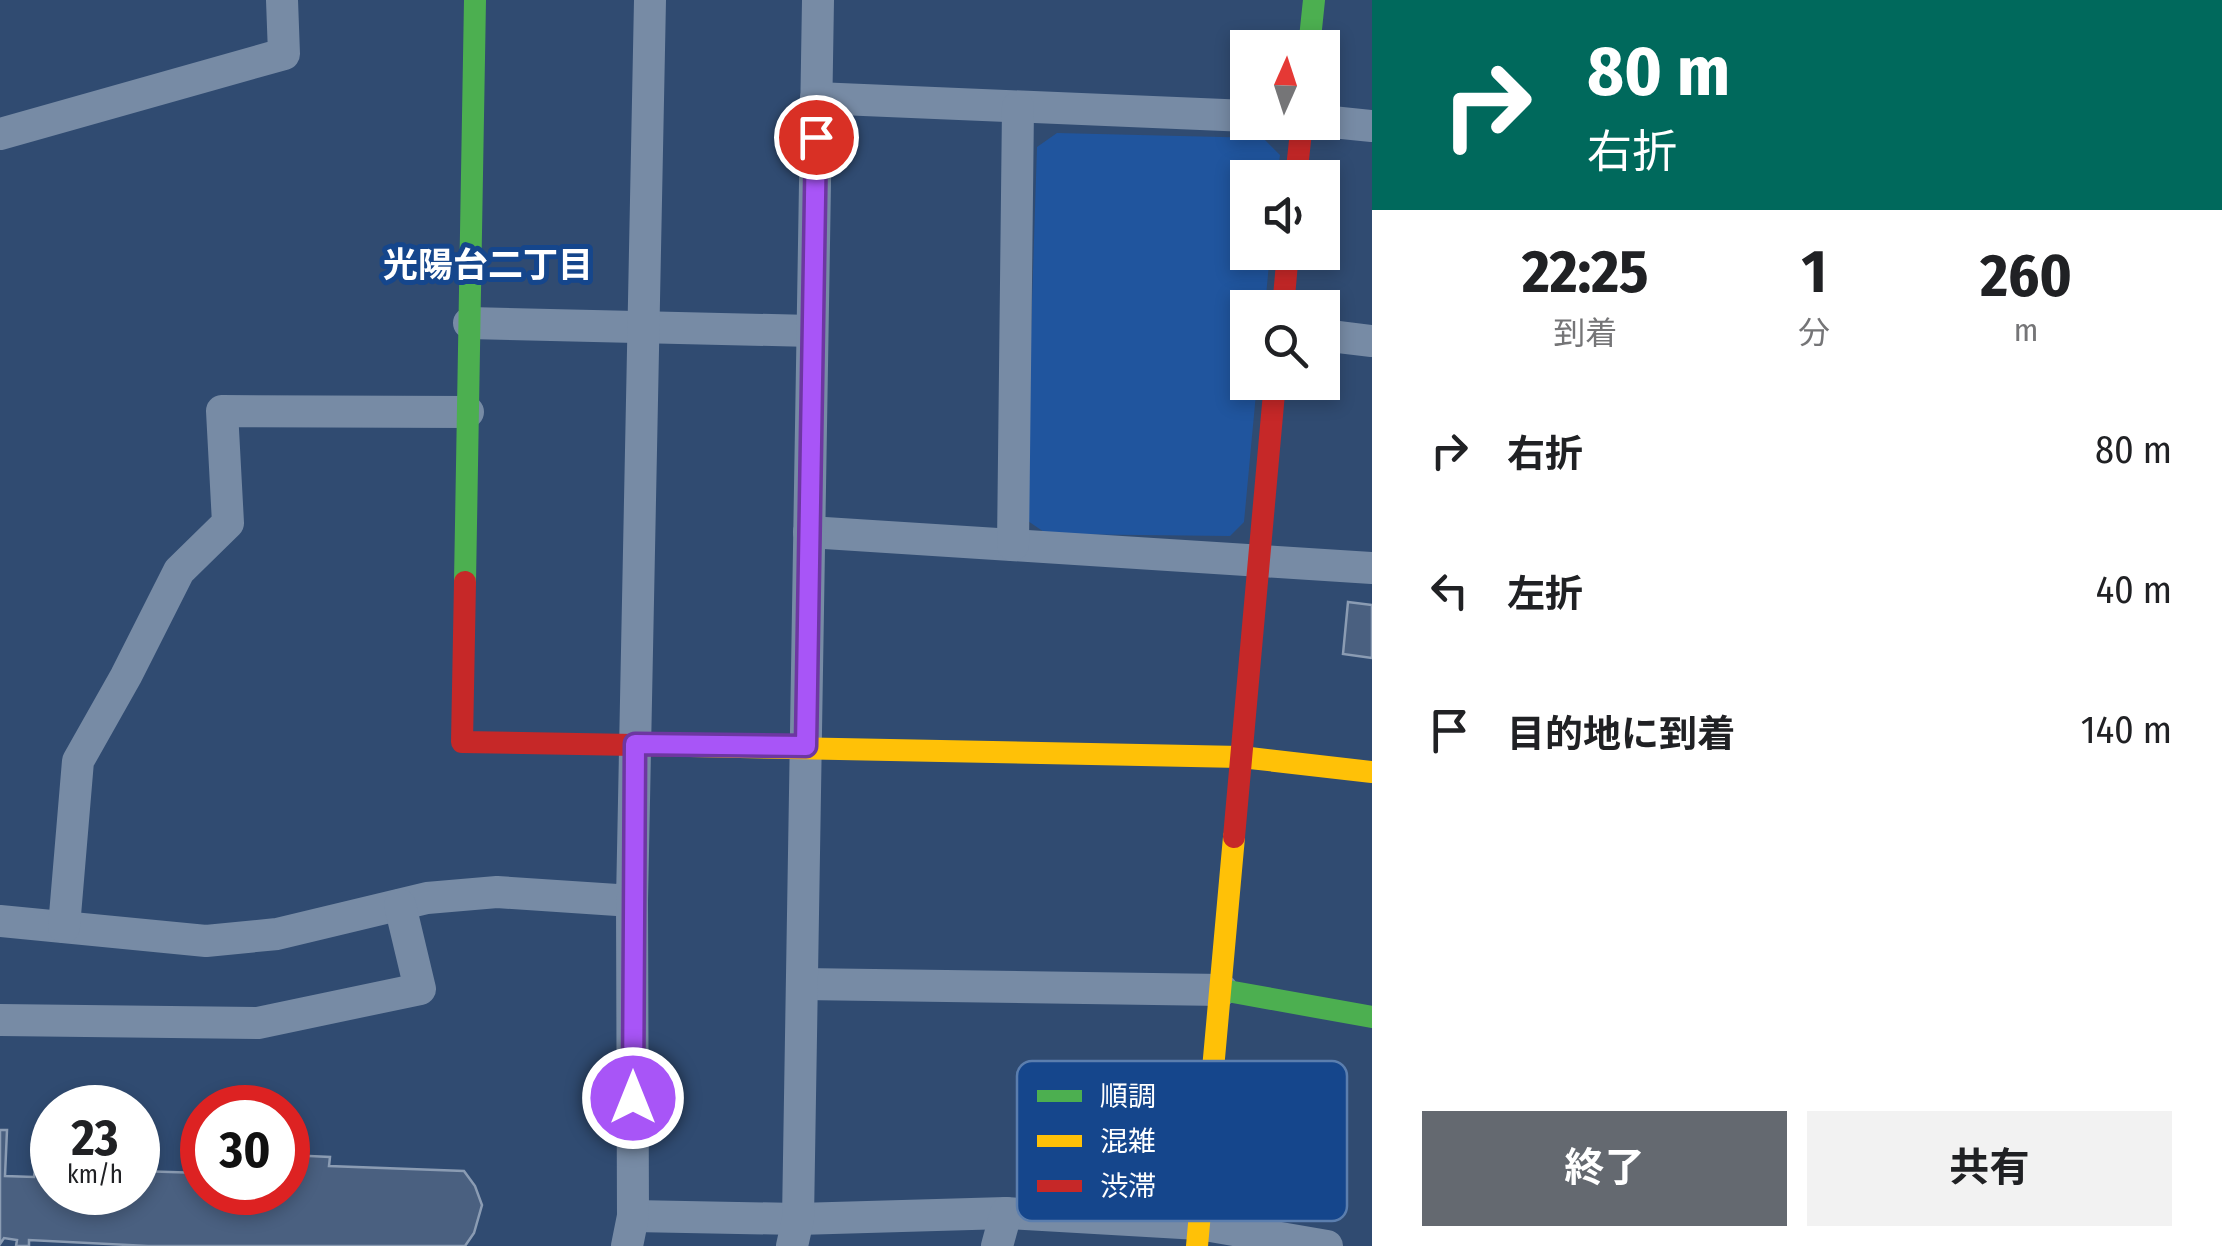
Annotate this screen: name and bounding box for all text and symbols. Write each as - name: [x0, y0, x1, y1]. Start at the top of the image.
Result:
- north arrow: [1230, 30, 1340, 140]
- map controls: [1230, 30, 1340, 400]
- text: 80 m: [1587, 30, 1730, 114]
- icon: right: [1422, 40, 1552, 170]
- pin: [774, 95, 859, 180]
- icon: arrive: [789, 110, 844, 165]
- text: 右折: [1587, 125, 1677, 179]
- button: sound: [1230, 160, 1340, 270]
- text: 22:25: [1522, 236, 1648, 308]
- text: 1: [1802, 236, 1827, 308]
- text: 260: [1980, 240, 2072, 312]
- district label: 光陽台二丁目: [383, 244, 593, 286]
- button: search: [1230, 290, 1340, 400]
- text: m: [2014, 311, 2038, 349]
- text: 到着: [1553, 314, 1617, 352]
- text: 分: [1798, 314, 1830, 352]
- icon: right: [1422, 423, 1477, 478]
- text: 80 m: [2095, 427, 2172, 473]
- text: 右折: [1507, 431, 1583, 477]
- icon: left: [1422, 563, 1477, 618]
- text: 40 m: [2096, 567, 2172, 613]
- text: 左折: [1507, 571, 1583, 617]
- icon: arrive: [1422, 703, 1477, 758]
- text: 140 m: [2081, 707, 2172, 753]
- text: 目的地に到着: [1507, 711, 1735, 757]
- position arrow: [581, 1046, 685, 1150]
- legend: [1017, 1061, 1347, 1221]
- text: 順調: [1100, 1080, 1156, 1113]
- speed limit sign: 30: [180, 1085, 310, 1215]
- text: 23: [72, 1108, 118, 1168]
- button: 終了: [1422, 1111, 1787, 1226]
- button: 共有: [1807, 1111, 2172, 1226]
- text: 混雑: [1100, 1125, 1156, 1158]
- text: km/h: [67, 1160, 123, 1190]
- text: 渋滞: [1100, 1170, 1156, 1203]

